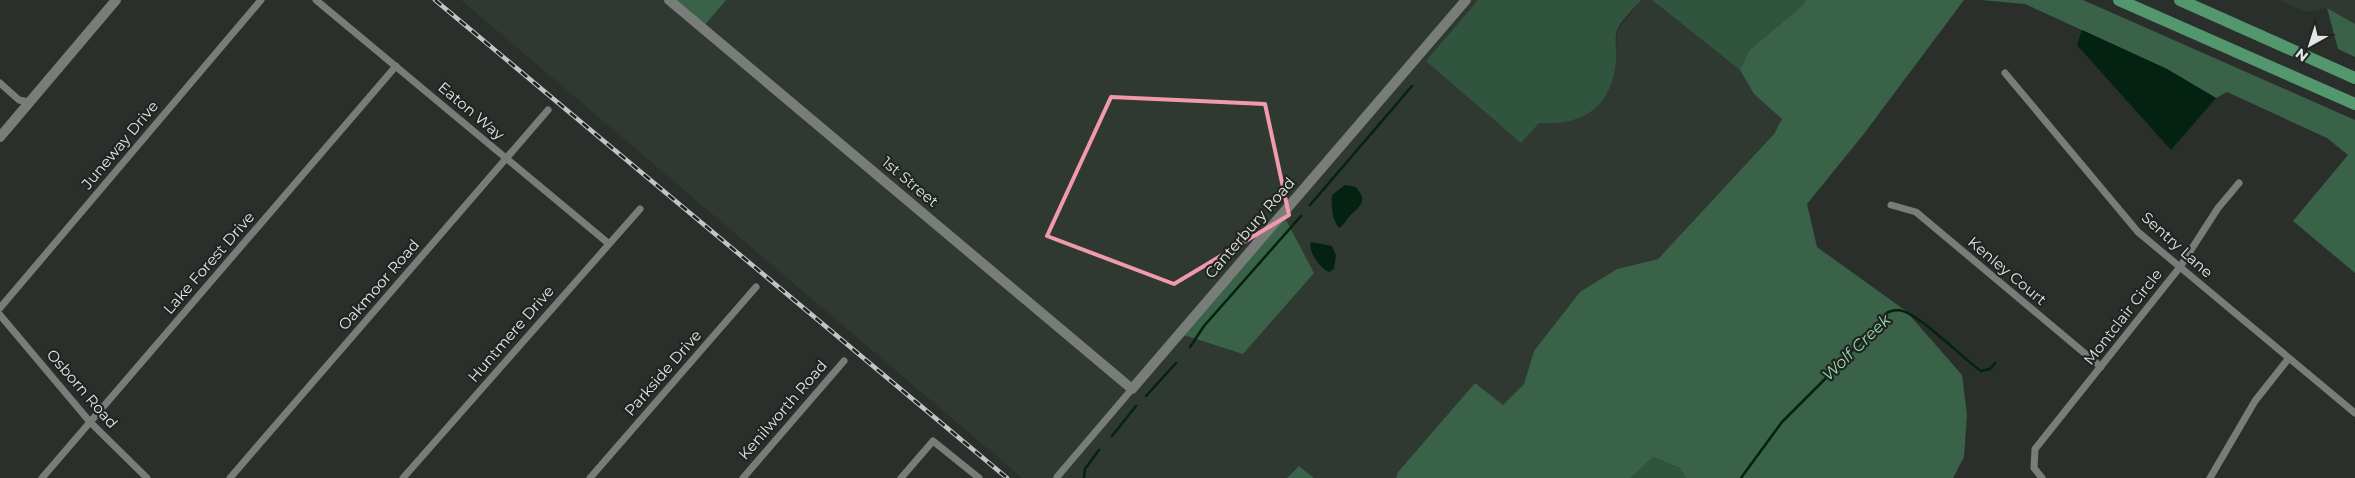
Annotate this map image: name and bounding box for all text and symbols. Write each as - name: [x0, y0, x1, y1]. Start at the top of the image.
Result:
- north arrow: [2285, 20, 2335, 70]
- text: N: [2292, 45, 2312, 66]
- street label: Eaton Way: [434, 77, 509, 144]
- street label: Juneway Drive: [77, 97, 162, 193]
- street label: 1st Street: [878, 152, 943, 211]
- street label: Canterbury Road: [1201, 173, 1299, 282]
- street label: Lake Forest Drive: [159, 208, 258, 318]
- street label: Sentry Lane: [2138, 208, 2217, 282]
- street label: Kenley Court: [1964, 232, 2050, 309]
- street label: Oakmoor Road: [334, 235, 423, 334]
- street label: Montclair Circle: [2079, 265, 2166, 369]
- street label: Huntmere Drive: [464, 282, 558, 386]
- water label: Wolf Creek: [1818, 309, 1895, 384]
- street label: Parkside Drive: [620, 326, 705, 420]
- street label: Osborn Road: [43, 345, 122, 432]
- street label: Kenilworth Road: [734, 356, 831, 463]

